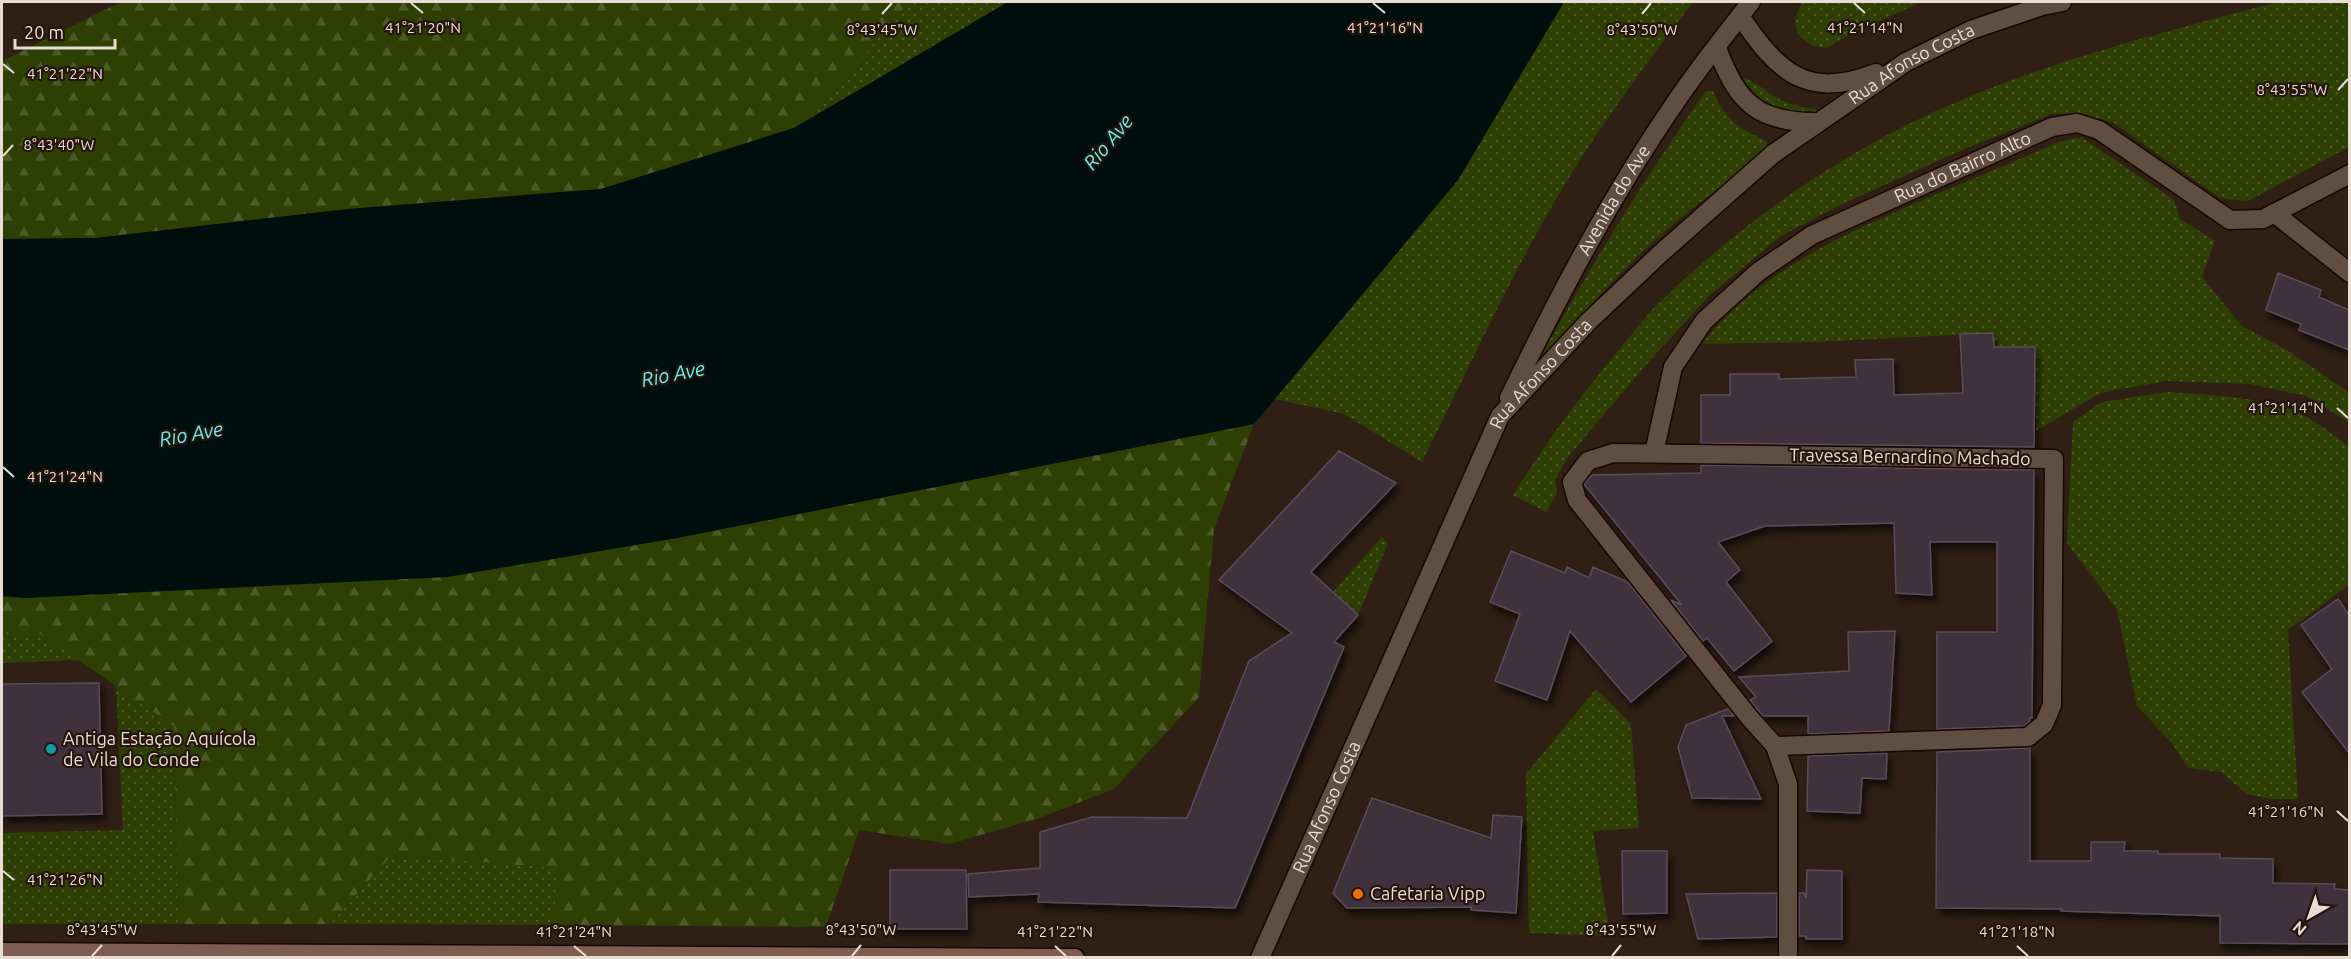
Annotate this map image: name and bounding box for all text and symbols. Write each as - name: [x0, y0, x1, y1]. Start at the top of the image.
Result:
- scale bar: [15, 12, 116, 50]
- text: 41°21'20"N: [385, 19, 461, 36]
- text: 41°21'16"N: [1347, 19, 1423, 36]
- text: 41°21'14"N: [1827, 19, 1903, 36]
- street label: Rua Afonso Costa: [1844, 19, 1977, 108]
- text: 8°43'45"W: [847, 21, 918, 38]
- text: 8°43'50"W: [1607, 21, 1678, 38]
- text: 20 m: [24, 22, 64, 42]
- text: 41°21'22"N: [27, 65, 103, 82]
- text: 8°43'55"W: [2257, 81, 2328, 98]
- water label: Rio Ave: [1078, 110, 1137, 174]
- street label: Rua do Bairro Alto: [1891, 127, 2033, 206]
- text: 8°43'40"W: [24, 136, 95, 153]
- street label: Avenida do Ave: [1573, 141, 1653, 258]
- street label: Rua Afonso Costa: [1485, 314, 1595, 431]
- water label: Rio Ave: [639, 356, 707, 391]
- text: 41°21'14"N: [2248, 399, 2324, 416]
- water label: Rio Ave: [157, 417, 225, 450]
- street label: Travessa Bernardino Machado: [1789, 444, 2031, 468]
- text: 41°21'24"N: [27, 468, 103, 485]
- place label: Antiga Estação Aquícola de Vila do Conde: [63, 728, 256, 769]
- street label: Rua Afonso Costa: [1288, 738, 1364, 876]
- marker: Antiga Estação Aquícola de Vila do Conde: [44, 742, 58, 756]
- text: 41°21'16"N: [2248, 803, 2324, 820]
- text: 41°21'26"N: [27, 871, 103, 888]
- place label: Cafetaria Vipp: [1370, 883, 1485, 903]
- marker: Cafetaria Vipp: [1351, 887, 1365, 901]
- north arrow: [2279, 887, 2339, 947]
- text: N: [2289, 918, 2310, 939]
- text: 8°43'45"W: [67, 921, 138, 938]
- text: 8°43'50"W: [826, 921, 897, 938]
- text: 8°43'55"W: [1586, 921, 1657, 938]
- text: 41°21'24"N: [536, 923, 612, 940]
- text: 41°21'22"N: [1017, 923, 1093, 940]
- text: 41°21'18"N: [1979, 923, 2055, 940]

